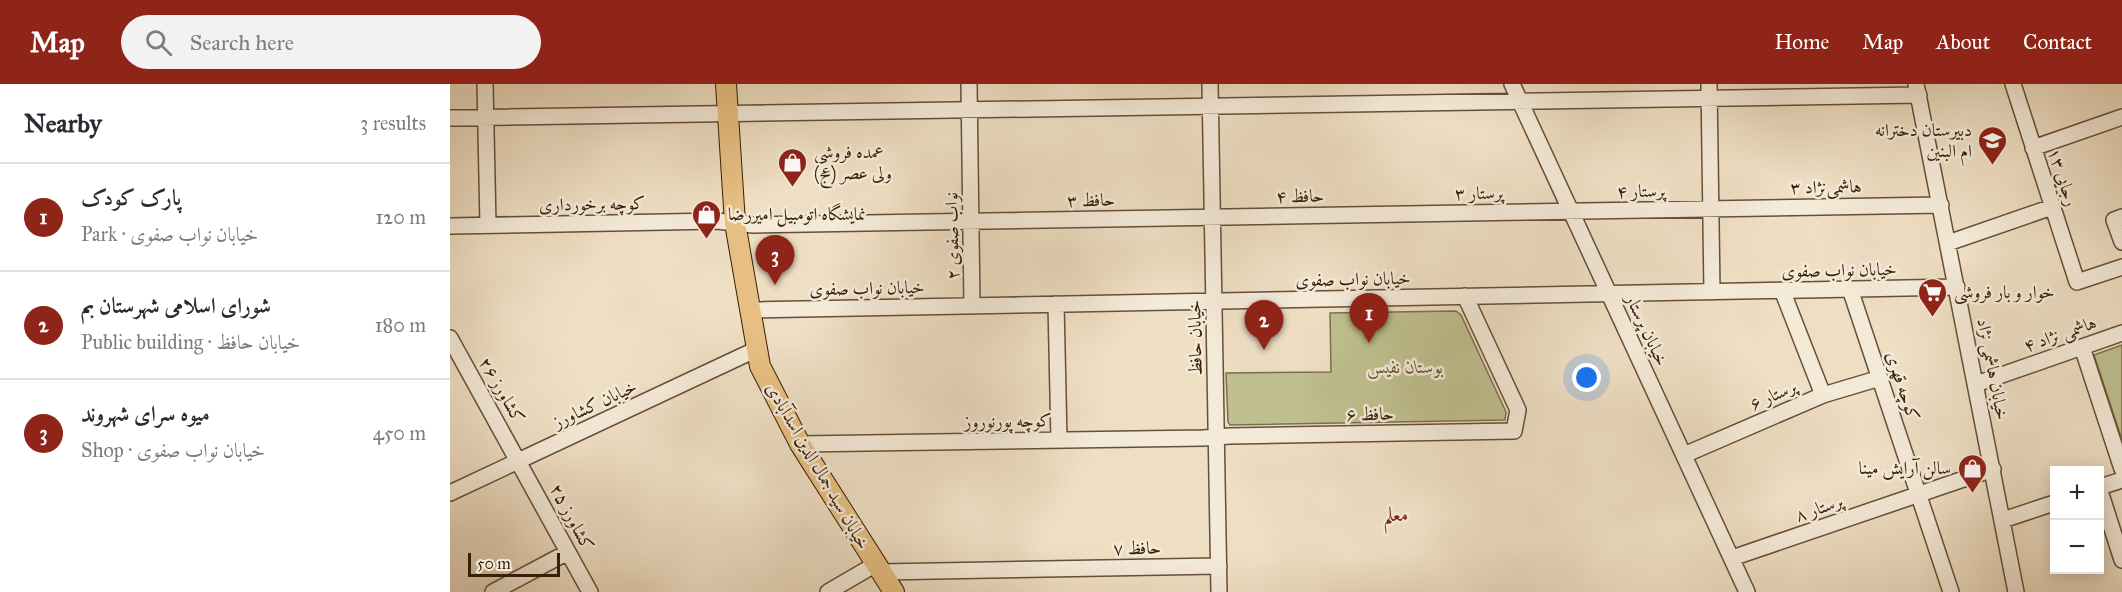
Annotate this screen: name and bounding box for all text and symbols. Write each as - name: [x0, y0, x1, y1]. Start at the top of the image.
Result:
- search box: [121, 15, 541, 69]
- text: Map: [30, 25, 85, 60]
- icon: search: [142, 26, 175, 59]
- text: Search here: [190, 29, 294, 56]
- text: Home: [1774, 29, 1829, 55]
- text: Map: [1862, 29, 1903, 55]
- text: About: [1936, 29, 1990, 55]
- text: Contact: [2023, 29, 2092, 55]
- text: Nearby: [24, 107, 102, 139]
- text: 3 results: [360, 111, 426, 135]
- place label: دبیرستان دخترانه ام البنین: [1875, 119, 1972, 167]
- school or university icon: دبیرستان دخترانه ام البنین: [1977, 124, 2009, 166]
- place label: عمده فروشی ولی عصر (عج): [814, 141, 892, 189]
- street label: رجایی ۱۳: [2042, 145, 2083, 209]
- shop icon: عمده فروشی ولی عصر (عج): [777, 146, 809, 188]
- street label: هاشمی‌نژاد ۳: [1790, 175, 1862, 200]
- street label: پرستار ۴: [1616, 180, 1667, 202]
- street label: پرستار ۳: [1454, 182, 1505, 204]
- text: پارک کودک: [81, 184, 181, 211]
- street label: حافظ ۴: [1276, 185, 1324, 207]
- street label: حافظ ۳: [1067, 189, 1115, 211]
- street label: کوچه برخورداری: [539, 192, 645, 218]
- street label: نواب صفوی ۲: [940, 192, 964, 280]
- shop icon: نمایشگاه اتومبیل امیررضا: [691, 198, 723, 240]
- place label: نمایشگاه اتومبیل امیررضا: [728, 202, 866, 227]
- text: 1: [40, 205, 47, 229]
- text: 120 m: [375, 205, 426, 229]
- text: Park · خیابان نواب صفوی: [81, 222, 258, 246]
- pin: 3: [756, 236, 794, 285]
- street label: خیابان نواب صفوی: [1781, 258, 1897, 282]
- street label: خیابان نواب صفوی: [1295, 267, 1411, 291]
- street label: خیابان نواب صفوی: [809, 276, 925, 300]
- supermarket icon: خوار و بار فروشی: [1917, 276, 1949, 318]
- place label: خوار و بار فروشی: [1954, 281, 2055, 305]
- street label: خیابان پرستار: [1620, 289, 1673, 369]
- text: شورای اسلامی شهرستان بم: [81, 292, 271, 319]
- pin: 1: [1350, 294, 1388, 343]
- street label: خیابان حافظ: [1183, 300, 1207, 376]
- pin: 2: [1244, 300, 1284, 350]
- street label: هاشمی نژاد ۴: [2021, 311, 2100, 358]
- text: 2: [39, 313, 48, 337]
- text: 180 m: [375, 313, 426, 337]
- street label: خیابان هاشمی نژاد: [1971, 316, 2014, 422]
- text: Public building · خیابان حافظ: [81, 330, 300, 354]
- street label: کوچه قهری: [1880, 348, 1925, 424]
- street label: کشاورز ۲۶: [474, 353, 530, 427]
- park label: بوستان نفیس: [1367, 356, 1444, 379]
- your location: [1572, 363, 1601, 392]
- street label: پرستار ۶: [1746, 374, 1801, 415]
- street label: خیابان کشاورز: [548, 375, 640, 434]
- street label: خیابان سید جمال الدین اسدآبادی: [761, 379, 875, 553]
- text: میوه سرای شهروند: [81, 400, 210, 427]
- street label: حافظ ۶: [1346, 403, 1394, 425]
- street label: کوچه پورنوروز: [962, 409, 1052, 435]
- text: 3: [40, 421, 48, 445]
- text: 450 m: [373, 421, 426, 445]
- text: Shop · خیابان نواب صفوی: [81, 438, 265, 462]
- shop icon: سالن آرایش مینا: [1956, 452, 1988, 494]
- place label: سالن آرایش مینا: [1859, 457, 1951, 480]
- map controls: [2050, 466, 2104, 574]
- button: +: [2050, 466, 2104, 520]
- street label: کشاورز ۲۵: [545, 480, 599, 554]
- street label: پرستار ۸: [1792, 489, 1847, 526]
- district label: معلم: [1384, 502, 1408, 535]
- button: −: [2050, 520, 2104, 574]
- street label: حافظ ۷: [1113, 537, 1161, 559]
- scale bar: [468, 550, 560, 578]
- text: 50 m: [477, 554, 511, 573]

